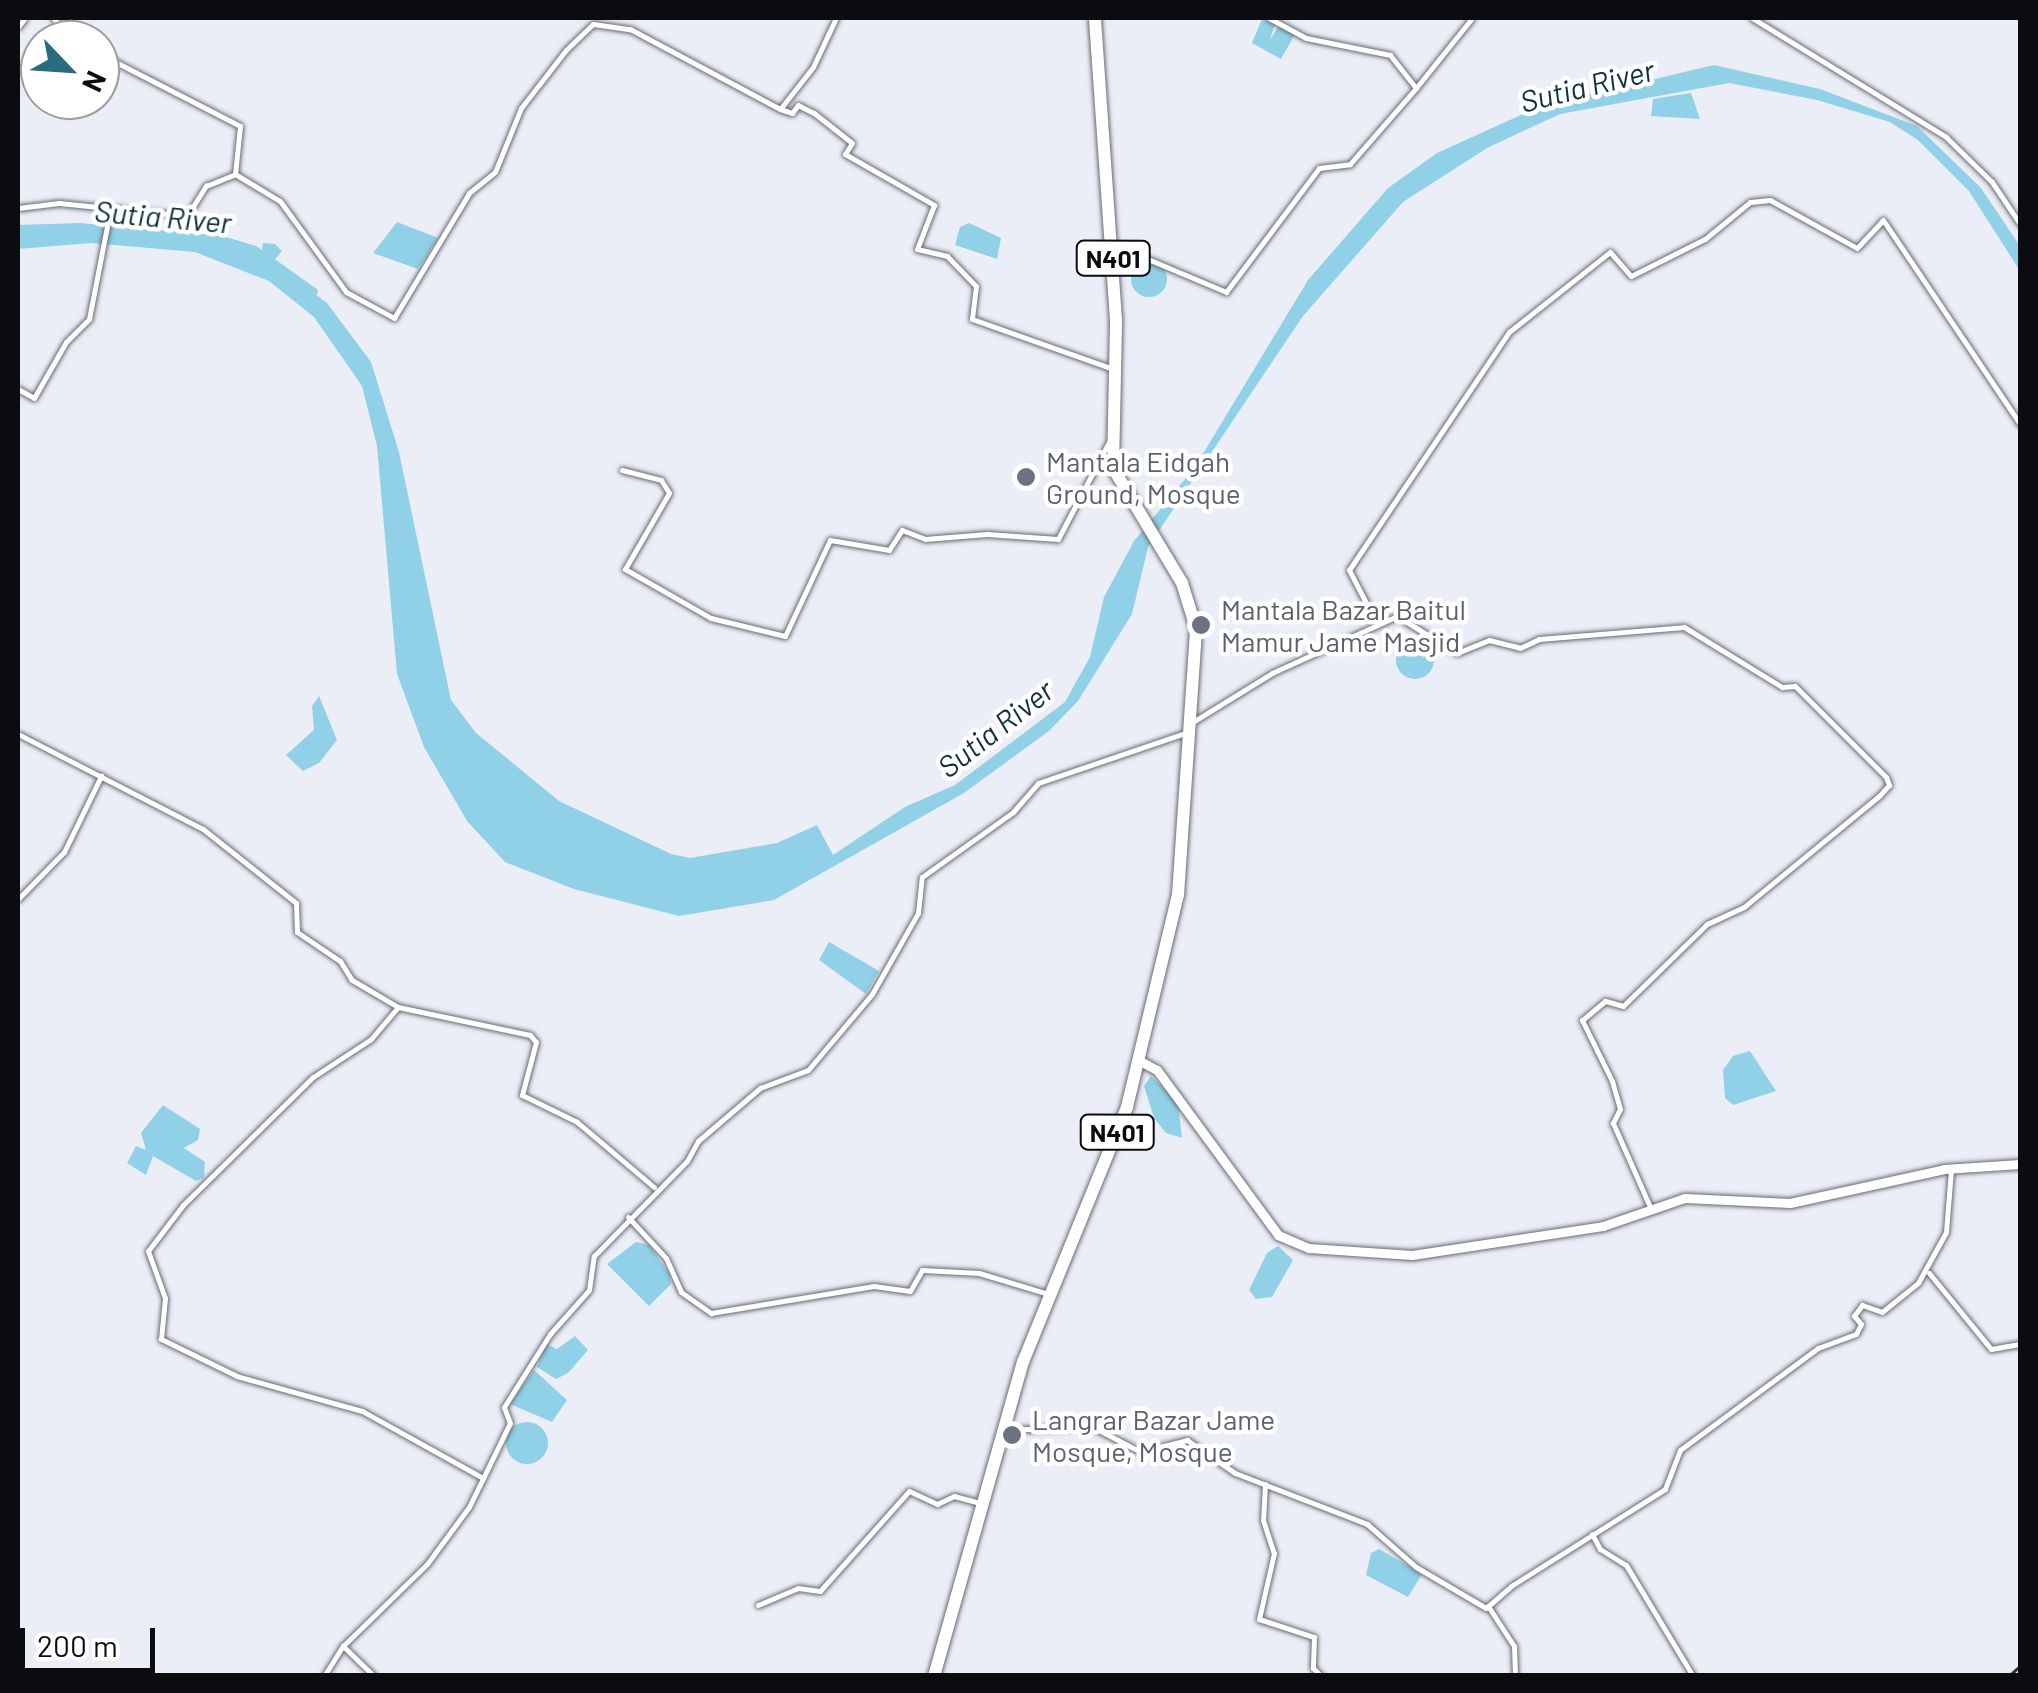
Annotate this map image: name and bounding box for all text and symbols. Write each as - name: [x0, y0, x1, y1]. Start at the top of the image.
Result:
- north arrow: [20, 20, 120, 120]
- water label: Sutia River: [1516, 51, 1658, 119]
- text: N: [76, 66, 115, 97]
- water label: Sutia River: [93, 192, 233, 240]
- road number: N401: [1076, 238, 1150, 278]
- place label: Mantala Eidgah Ground, Mosque: [1046, 444, 1241, 510]
- marker: Mantala Eidgah Ground, Mosque: [1015, 466, 1037, 488]
- place label: Mantala Bazar Baitul Mamur Jame Masjid: [1221, 592, 1466, 658]
- marker: Mantala Bazar Baitul Mamur Jame Masjid: [1190, 614, 1212, 636]
- water label: Sutia River: [930, 672, 1060, 784]
- road number: N401: [1080, 1112, 1154, 1152]
- place label: Langrar Bazar Jame Mosque, Mosque: [1032, 1402, 1275, 1468]
- marker: Langrar Bazar Jame Mosque, Mosque: [1001, 1424, 1023, 1446]
- scale bar: [25, 1608, 160, 1670]
- text: 200 m: [37, 1627, 118, 1663]

